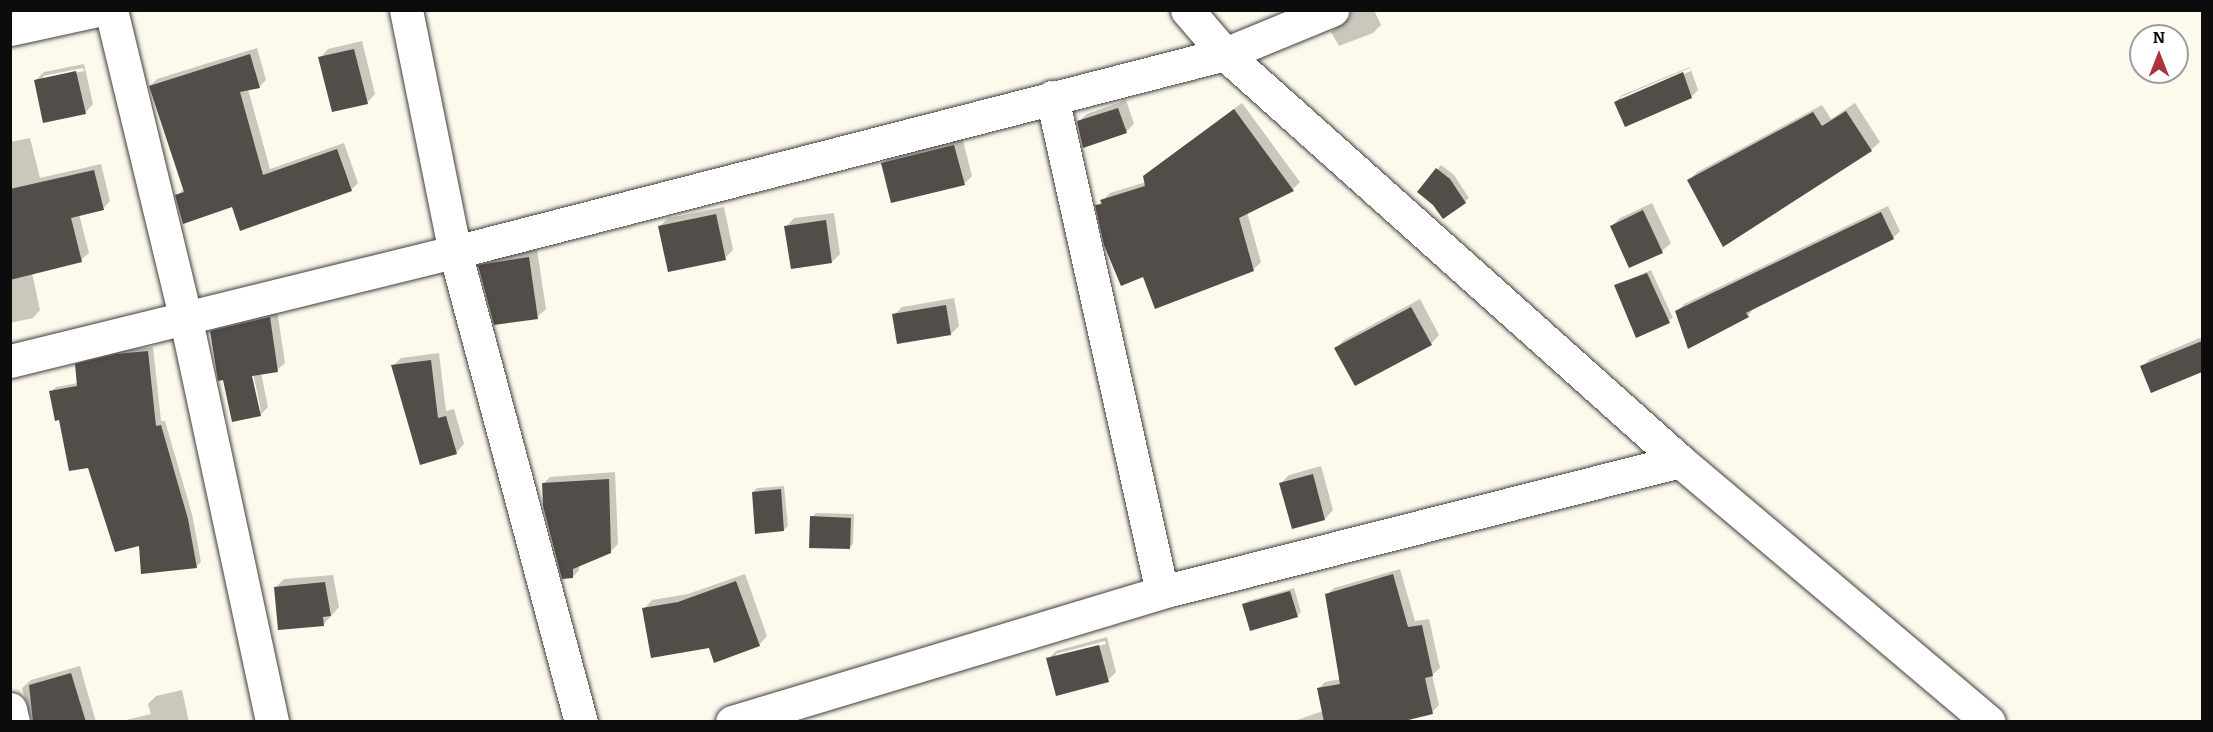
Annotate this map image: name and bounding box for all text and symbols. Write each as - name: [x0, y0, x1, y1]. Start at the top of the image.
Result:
- north arrow: [2129, 24, 2189, 84]
- text: N: [2153, 28, 2165, 47]

